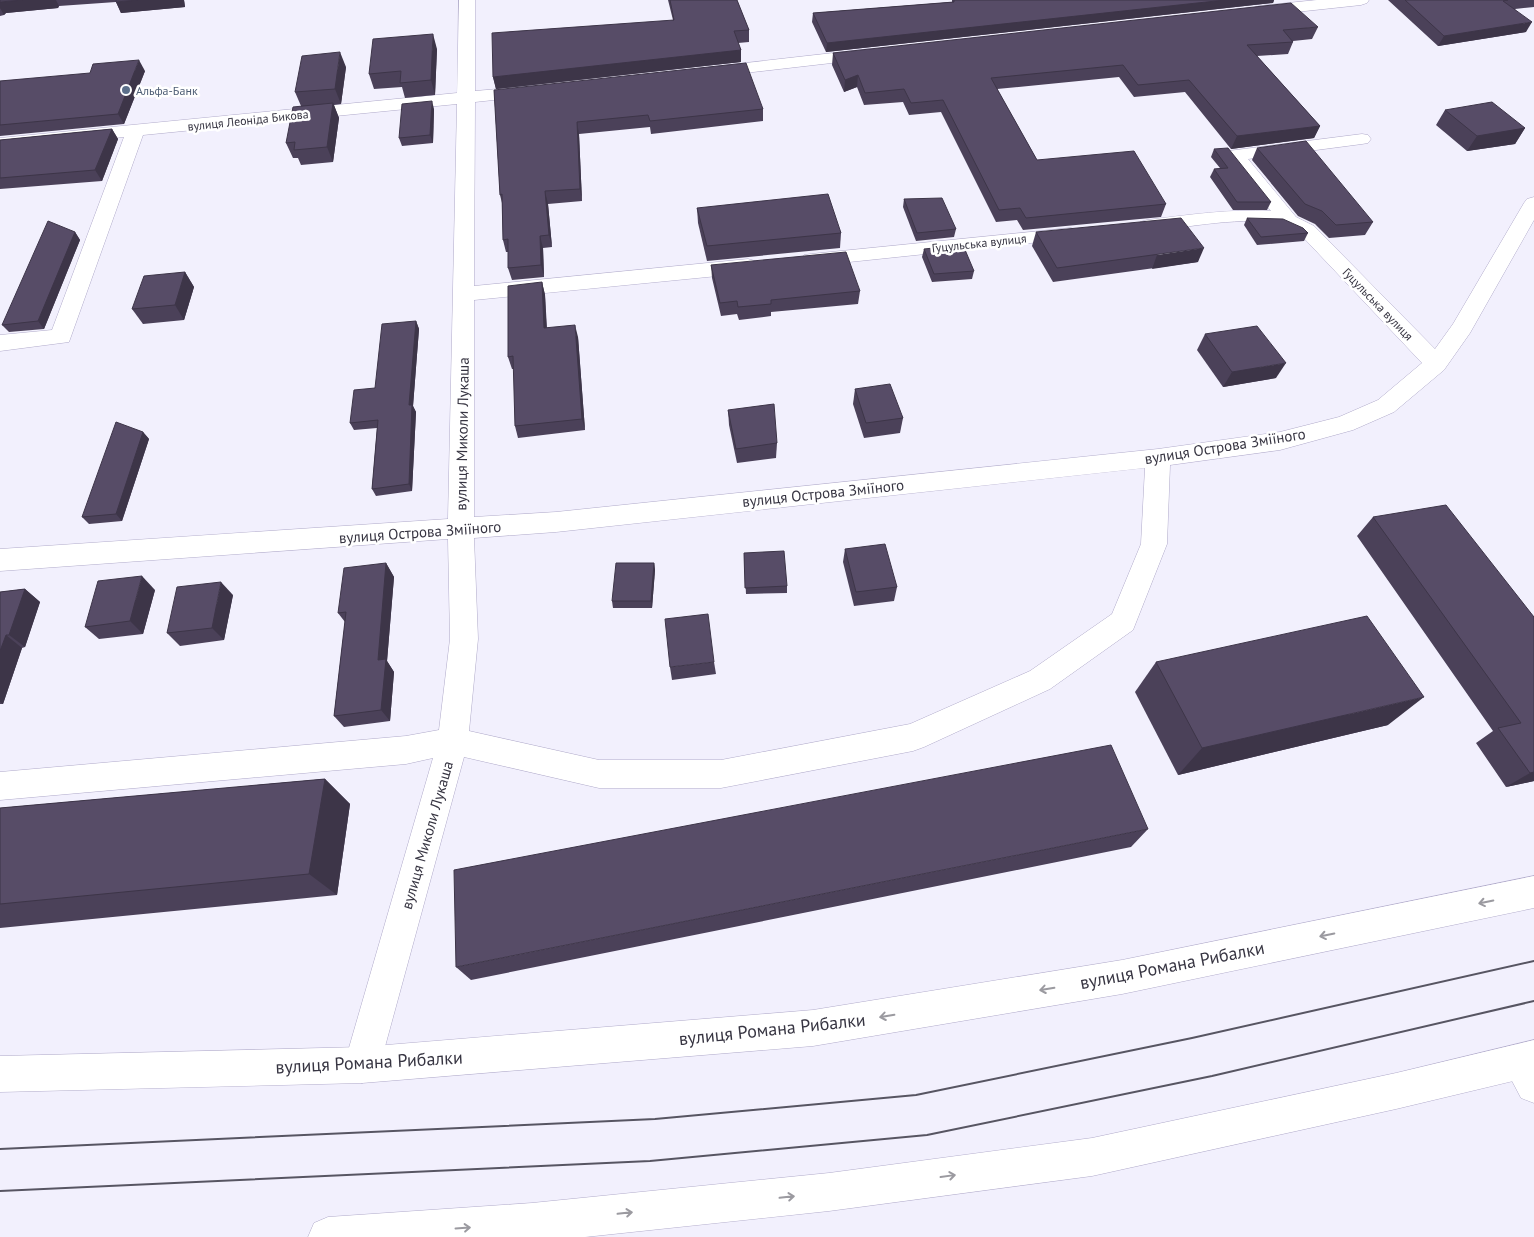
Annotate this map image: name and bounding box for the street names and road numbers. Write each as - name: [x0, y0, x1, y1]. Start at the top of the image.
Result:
- street label: вулиця Леоніда Бикова: [187, 106, 309, 134]
- street label: Гуцульська вулиця: [931, 231, 1027, 255]
- street label: Гуцульська вулиця: [1340, 265, 1416, 343]
- street label: вулиця Миколи Лукаша: [451, 357, 473, 511]
- street label: вулиця Острова Зміїного: [1143, 424, 1307, 468]
- street label: вулиця Острова Зміїного: [741, 475, 905, 511]
- street label: вулиця Острова Зміїного: [338, 517, 502, 547]
- street label: вулиця Миколи Лукаша: [397, 759, 457, 911]
- street label: вулиця Романа Рибалки: [1078, 936, 1266, 994]
- street label: вулиця Романа Рибалки: [677, 1008, 867, 1050]
- street label: вулиця Романа Рибалки: [275, 1046, 463, 1078]

